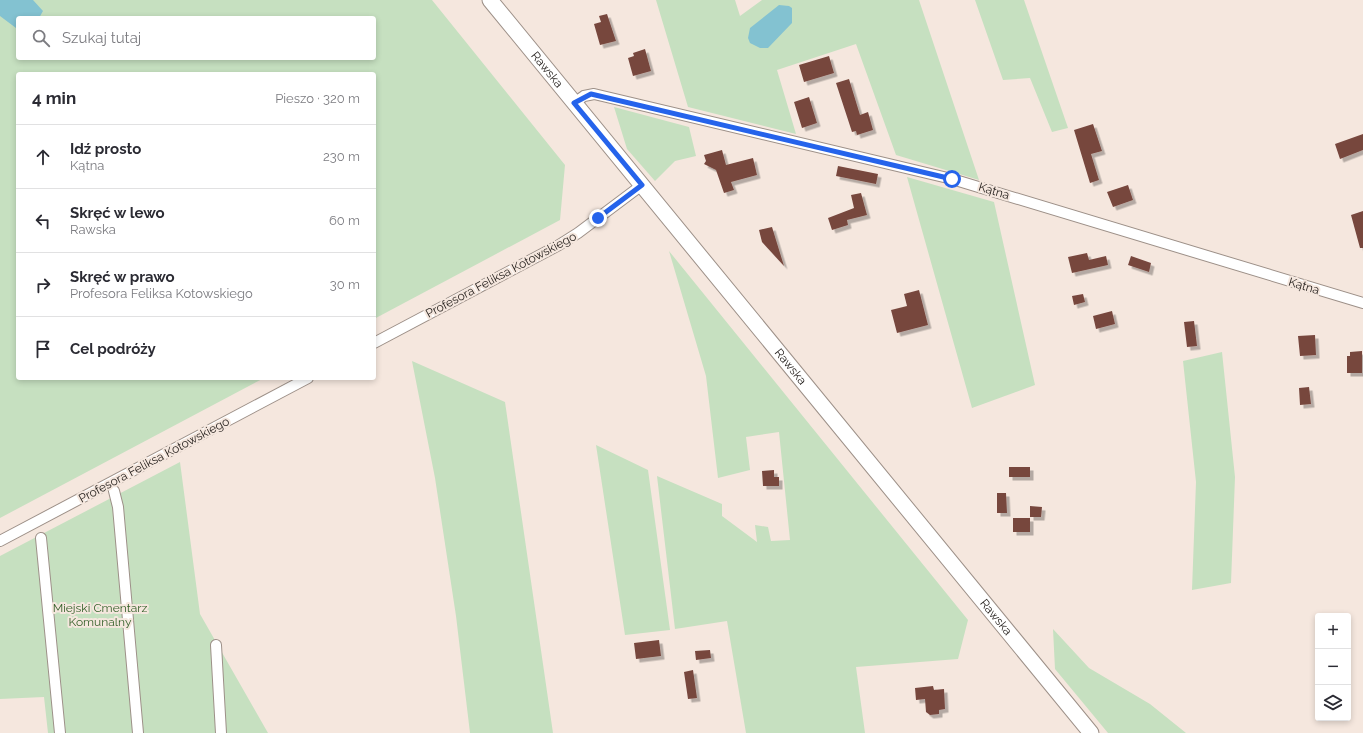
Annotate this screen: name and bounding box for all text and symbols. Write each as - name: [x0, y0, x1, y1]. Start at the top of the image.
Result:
- search box: [16, 16, 376, 60]
- icon: search: [30, 27, 52, 49]
- text: Szukaj tutaj: [62, 29, 141, 47]
- street label: Rawska: [528, 49, 566, 90]
- text: 4 min: [32, 88, 76, 108]
- text: Pieszo · 320 m: [275, 91, 360, 106]
- text: Idź prosto: [70, 140, 141, 158]
- icon: ahead: [32, 146, 54, 168]
- text: 230 m: [323, 149, 360, 164]
- text: Kątna: [70, 158, 104, 173]
- route start: [943, 170, 961, 188]
- street label: Kątna: [977, 180, 1011, 202]
- text: Skręć w lewo: [70, 204, 165, 222]
- route end: [589, 209, 607, 227]
- icon: left: [32, 210, 54, 232]
- text: 60 m: [329, 213, 360, 228]
- text: Rawska: [70, 222, 116, 237]
- street label: Profesora Feliksa Kotowskiego: [423, 229, 579, 321]
- text: Skręć w prawo: [70, 268, 175, 286]
- icon: right: [32, 274, 54, 296]
- street label: Kątna: [1287, 275, 1321, 297]
- text: 30 m: [330, 277, 360, 292]
- text: Profesora Feliksa Kotowskiego: [70, 286, 253, 301]
- icon: arrive: [32, 338, 54, 360]
- text: Cel podróży: [70, 340, 156, 358]
- street label: Rawska: [772, 346, 809, 387]
- street label: Profesora Feliksa Kotowskiego: [76, 414, 232, 506]
- street label: Rawska: [977, 596, 1015, 638]
- park label: Miejski Cmentarz Komunalny: [53, 601, 147, 629]
- map controls: [1315, 613, 1351, 721]
- button: +: [1315, 613, 1351, 649]
- button: −: [1315, 649, 1351, 685]
- button: layers: [1315, 685, 1351, 721]

